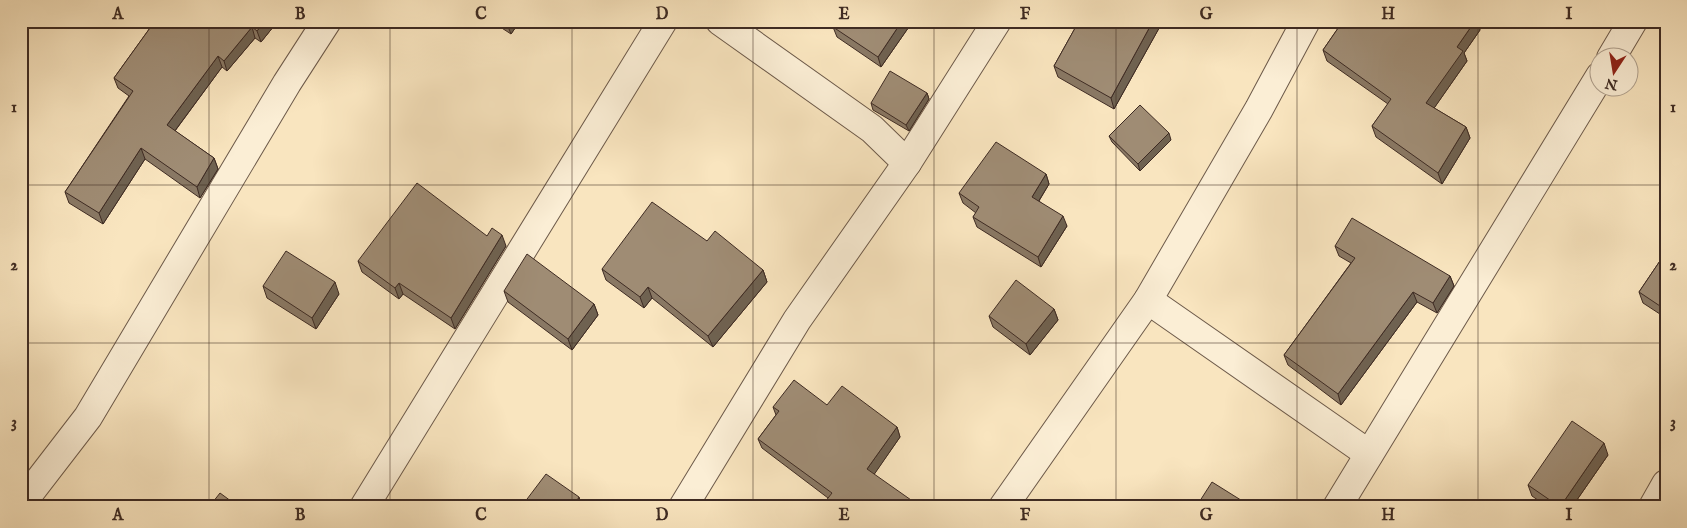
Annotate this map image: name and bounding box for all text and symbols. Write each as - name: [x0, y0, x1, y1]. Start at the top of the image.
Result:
- text: A: [112, 5, 125, 25]
- text: B: [295, 5, 306, 25]
- text: C: [475, 5, 487, 25]
- text: D: [656, 5, 669, 25]
- text: E: [838, 5, 850, 25]
- text: F: [1020, 5, 1031, 25]
- text: G: [1200, 5, 1213, 25]
- text: H: [1381, 5, 1395, 25]
- text: I: [1566, 5, 1573, 25]
- north arrow: [1590, 48, 1640, 98]
- text: N: [1604, 74, 1620, 94]
- text: 1: [11, 98, 17, 118]
- text: 1: [1670, 98, 1676, 118]
- text: 2: [10, 256, 18, 276]
- text: 2: [1669, 256, 1677, 276]
- text: 3: [11, 413, 17, 433]
- text: 3: [1670, 413, 1676, 433]
- text: A: [112, 506, 125, 526]
- text: B: [295, 506, 306, 526]
- text: C: [475, 506, 487, 526]
- text: D: [656, 506, 669, 526]
- text: E: [838, 506, 850, 526]
- text: F: [1020, 506, 1031, 526]
- text: G: [1200, 506, 1213, 526]
- text: H: [1381, 506, 1395, 526]
- text: I: [1566, 506, 1573, 526]

